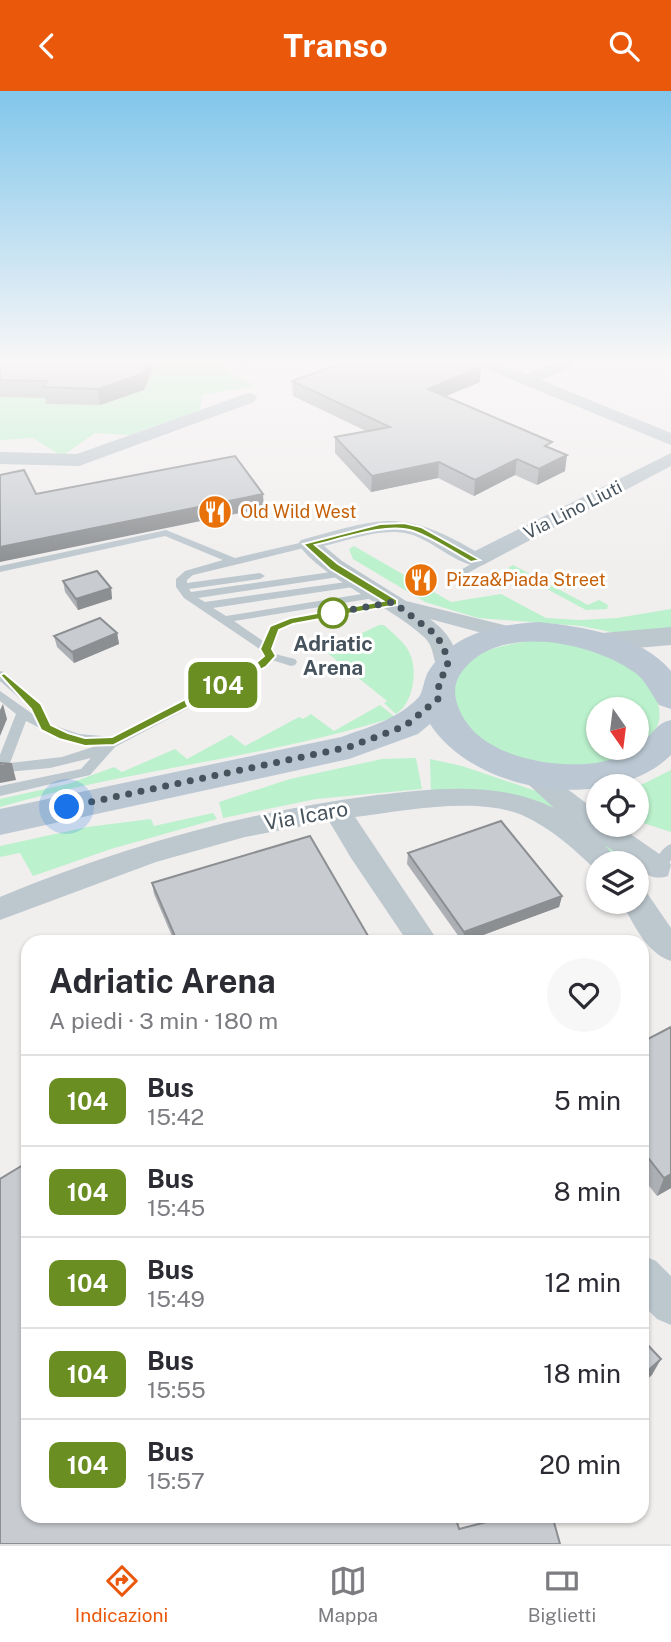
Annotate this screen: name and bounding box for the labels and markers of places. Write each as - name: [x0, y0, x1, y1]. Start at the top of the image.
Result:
- restaurant icon: Old Wild West: [196, 493, 234, 531]
- place label: Old Wild West: [240, 501, 357, 522]
- restaurant icon: Pizza&Piada Street: [402, 561, 440, 599]
- place label: Pizza&Piada Street: [446, 569, 606, 590]
- marker: Adriatic Arena: [318, 598, 348, 628]
- place label: Adriatic Arena: [293, 631, 373, 680]

